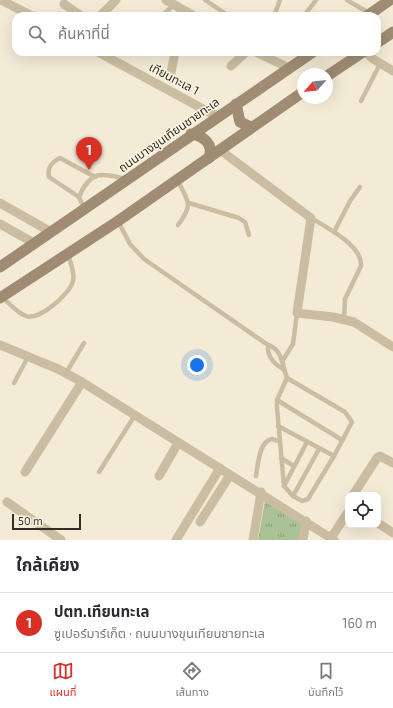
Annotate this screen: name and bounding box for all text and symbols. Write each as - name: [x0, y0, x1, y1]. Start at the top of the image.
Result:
- search box: [12, 12, 381, 56]
- icon: search: [26, 23, 48, 45]
- text: ค้นหาที่นี่: [58, 24, 110, 42]
- street label: เทียนทะเล 1: [147, 59, 202, 97]
- north arrow: [297, 68, 333, 104]
- street label: ถนนบางขุนเทียนชายทะเล: [115, 94, 222, 175]
- pin: 1: [76, 137, 102, 170]
- your location: [187, 355, 207, 375]
- map controls: [345, 492, 381, 528]
- button: locate: [345, 492, 381, 528]
- scale bar: [12, 512, 81, 531]
- text: 50 m: [18, 514, 43, 527]
- text: ใกล้เคียง: [16, 554, 79, 574]
- text: ปตท.เทียนทะเล: [54, 602, 150, 620]
- text: 1: [26, 615, 32, 631]
- text: 160 m: [342, 615, 377, 631]
- text: ซูเปอร์มาร์เก็ต · ถนนบางขุนเทียนชายทะเล: [54, 625, 265, 641]
- tab: แผนที่: [50, 660, 76, 701]
- tab: เส้นทาง: [176, 660, 209, 701]
- tab: บันทึกไว้: [308, 660, 343, 701]

